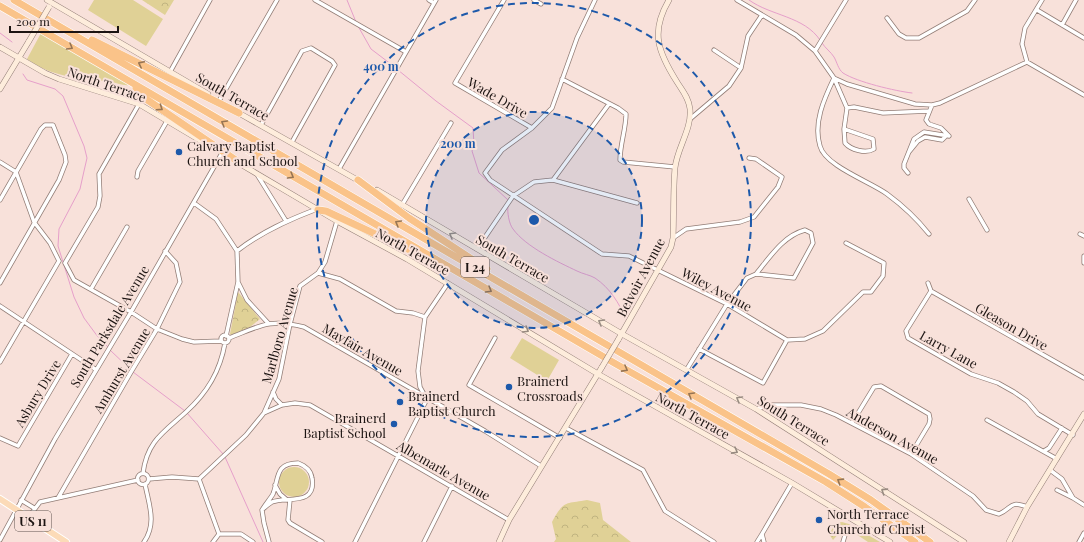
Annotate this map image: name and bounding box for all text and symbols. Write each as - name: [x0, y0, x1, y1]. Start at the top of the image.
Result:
- scale bar: [10, 8, 118, 34]
- text: 200 m: [16, 13, 50, 29]
- one-way arrow: [66, 43, 73, 50]
- text: 400 m: [363, 58, 399, 74]
- one-way arrow: [138, 61, 145, 69]
- street label: North Terrace: [65, 63, 149, 106]
- street label: South Terrace: [193, 68, 273, 124]
- street label: Wade Drive: [464, 72, 532, 121]
- one-way arrow: [155, 103, 162, 110]
- one-way arrow: [221, 121, 229, 128]
- text: 200 m: [440, 135, 476, 151]
- place label: Calvary Baptist Church and School: [187, 137, 298, 169]
- marker: Calvary Baptist Church and School: [174, 147, 184, 157]
- one-way arrow: [287, 171, 294, 178]
- centre of rings: [527, 213, 541, 227]
- one-way arrow: [395, 221, 402, 228]
- street label: North Terrace: [373, 224, 453, 279]
- street label: South Terrace: [473, 230, 553, 286]
- one-way arrow: [449, 232, 457, 240]
- street label: Belvoir Avenue: [612, 234, 668, 319]
- road number: I 24: [461, 257, 489, 277]
- street label: South Parksdale Avenue: [66, 261, 152, 390]
- street label: Wiley Avenue: [678, 263, 755, 315]
- street label: Marlboro Avenue: [257, 284, 301, 385]
- one-way arrow: [485, 286, 492, 293]
- street label: Gleason Drive: [972, 298, 1052, 354]
- street label: Mayfair Avenue: [320, 319, 407, 379]
- one-way arrow: [598, 319, 605, 326]
- street label: Amhurst Avenue: [88, 324, 153, 417]
- one-way arrow: [522, 326, 529, 333]
- street label: Larry Lane: [917, 326, 981, 372]
- street label: Asbury Drive: [10, 356, 64, 431]
- one-way arrow: [621, 364, 629, 372]
- place label: Brainerd Crossroads: [517, 372, 583, 404]
- marker: Brainerd Crossroads: [504, 382, 514, 392]
- place label: Brainerd Baptist Church: [408, 387, 496, 419]
- street label: North Terrace: [653, 388, 733, 443]
- street label: South Terrace: [755, 391, 834, 449]
- one-way arrow: [688, 392, 695, 399]
- marker: Brainerd Baptist Church: [395, 397, 405, 407]
- one-way arrow: [736, 397, 743, 404]
- street label: Anderson Avenue: [843, 402, 942, 467]
- place label: Brainerd Baptist School: [303, 409, 386, 441]
- marker: Brainerd Baptist School: [389, 419, 399, 429]
- street label: Albemarle Avenue: [393, 436, 494, 504]
- one-way arrow: [731, 446, 738, 454]
- one-way arrow: [837, 478, 844, 486]
- one-way arrow: [881, 488, 888, 496]
- place label: North Terrace Church of Christ: [827, 505, 926, 537]
- road number: US 11: [15, 511, 51, 531]
- marker: North Terrace Church of Christ: [814, 515, 824, 525]

